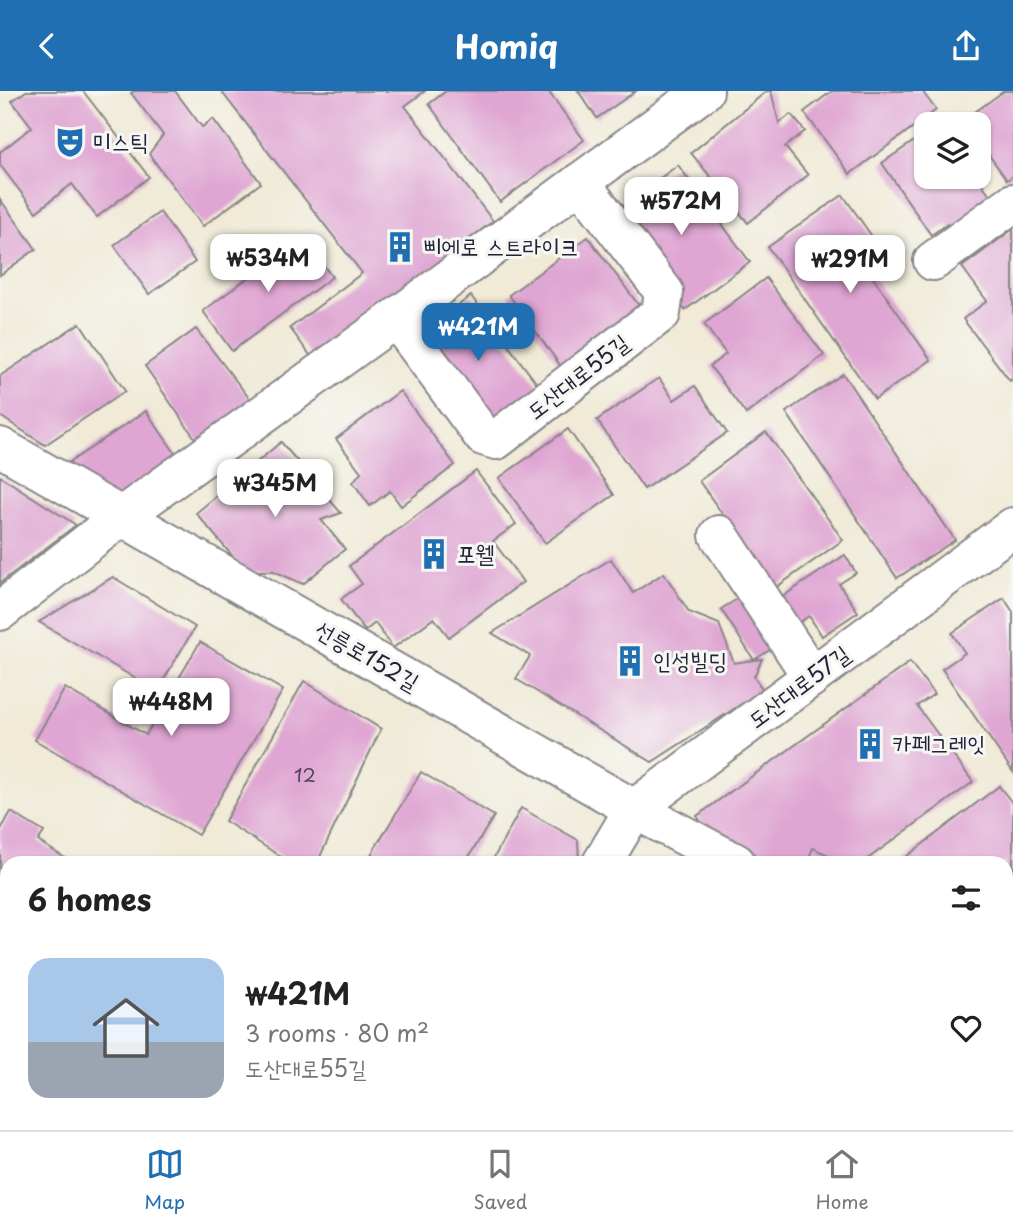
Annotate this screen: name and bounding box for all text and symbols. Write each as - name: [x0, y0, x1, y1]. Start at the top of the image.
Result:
- text: Homiq: [455, 22, 558, 70]
- icon: back: [28, 27, 66, 65]
- icon: share: [947, 27, 985, 65]
- map controls: [914, 112, 991, 189]
- button: layers: [914, 112, 991, 189]
- place label: 미스틱: [93, 123, 149, 158]
- theatre icon: 미스틱: [53, 125, 87, 159]
- pin: ₩572M: [632, 177, 730, 237]
- text: ₩572M: [640, 182, 722, 217]
- place label: 삐에로 스트라이크: [423, 228, 579, 263]
- building icon: 삐에로 스트라이크: [383, 230, 417, 264]
- pin: ₩534M: [219, 235, 317, 294]
- pin: ₩291M: [801, 235, 899, 295]
- text: ₩534M: [226, 239, 310, 274]
- text: ₩291M: [811, 240, 889, 275]
- pin: ₩421M: [429, 303, 527, 363]
- text: ₩421M: [438, 308, 518, 343]
- street label: 도산대로55길: [518, 325, 636, 427]
- pin: ₩345M: [226, 459, 324, 519]
- text: ₩345M: [233, 464, 317, 499]
- place label: 포웰: [457, 535, 494, 570]
- building icon: 포웰: [417, 537, 451, 571]
- street label: 선릉로152길: [309, 611, 426, 699]
- street label: 도산대로57길: [740, 636, 857, 736]
- place label: 인성빌딩: [653, 642, 727, 677]
- building icon: 인성빌딩: [613, 644, 647, 678]
- pin: ₩448M: [122, 679, 220, 738]
- text: ₩448M: [129, 683, 213, 718]
- place label: 카페그레잇: [893, 725, 986, 760]
- building icon: 카페그레잇: [853, 727, 887, 761]
- house number: 12: [294, 760, 316, 788]
- text: 6 homes: [28, 876, 151, 921]
- icon: filters: [947, 879, 985, 917]
- text: ₩421M: [245, 970, 350, 1015]
- icon: home: [84, 986, 168, 1070]
- icon: heart: [947, 1009, 985, 1047]
- text: 3 rooms · 80 m²: [245, 1015, 429, 1050]
- text: 도산대로55길: [245, 1050, 366, 1085]
- tab: Map: [144, 1145, 185, 1215]
- tab: Saved: [473, 1145, 527, 1215]
- tab: Home: [816, 1145, 869, 1215]

